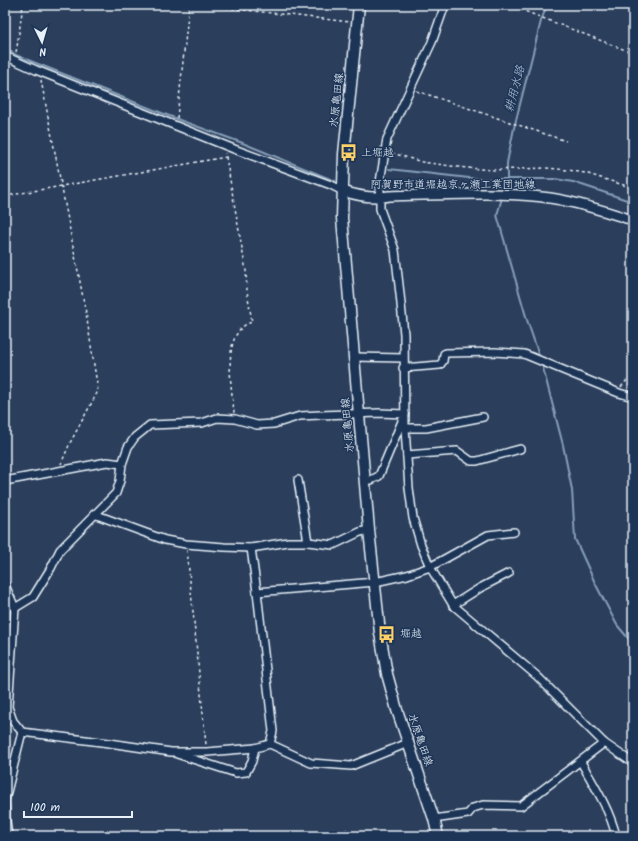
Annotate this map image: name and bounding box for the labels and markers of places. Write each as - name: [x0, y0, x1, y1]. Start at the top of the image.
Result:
- bus stop icon: 上堀越: [338, 143, 358, 163]
- place label: 上堀越: [361, 144, 394, 162]
- bus stop icon: 堀越: [377, 624, 397, 644]
- place label: 堀越: [400, 625, 422, 643]

